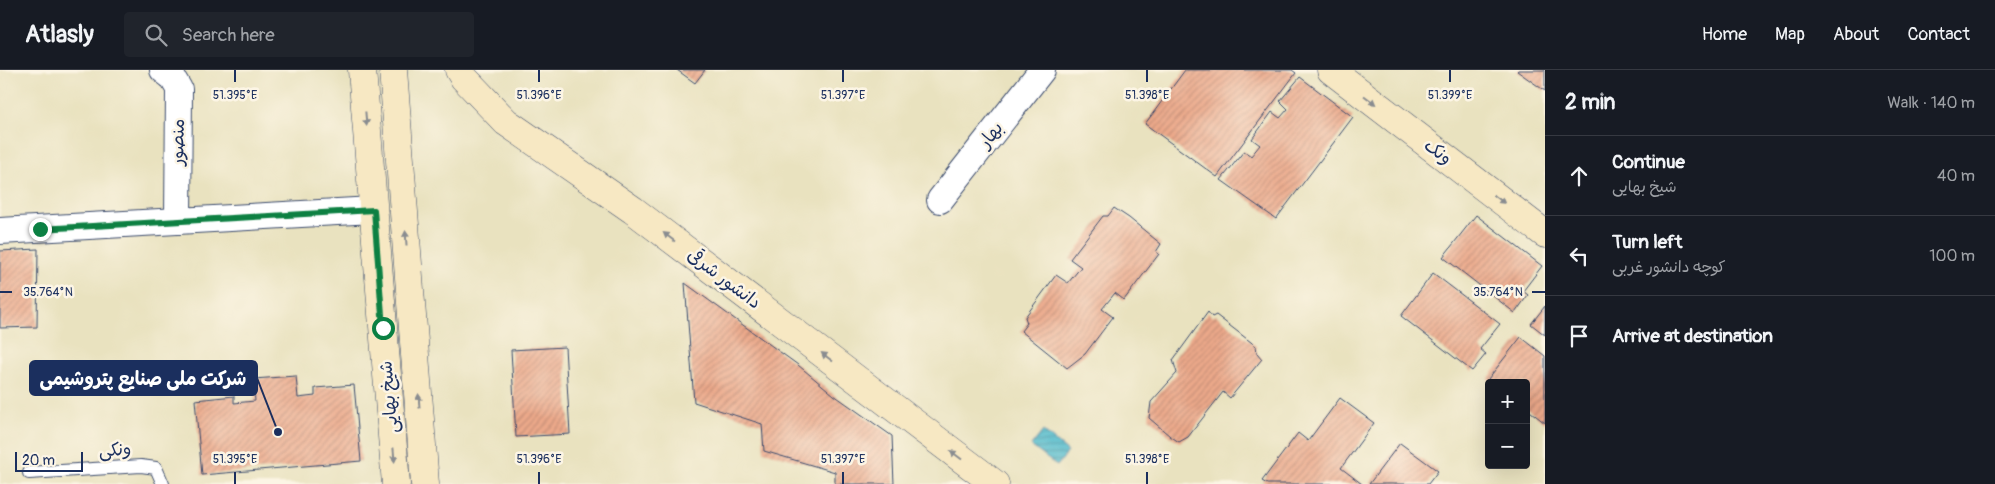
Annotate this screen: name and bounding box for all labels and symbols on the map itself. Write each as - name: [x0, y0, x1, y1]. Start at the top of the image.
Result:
- text: 51.395°E: [213, 88, 257, 103]
- text: 51.396°E: [516, 88, 562, 103]
- text: 51.397°E: [821, 88, 865, 103]
- text: 51.398°E: [1125, 88, 1169, 103]
- text: 51.399°E: [1428, 88, 1472, 103]
- one-way arrow: [1363, 94, 1376, 105]
- one-way arrow: [362, 111, 370, 127]
- street label: بهار: [972, 117, 1008, 154]
- street label: منصور: [166, 118, 190, 168]
- street label: ونک: [1419, 134, 1457, 170]
- one-way arrow: [1492, 193, 1505, 204]
- route end: [29, 218, 52, 241]
- one-way arrow: [402, 230, 410, 246]
- one-way arrow: [663, 232, 676, 243]
- street label: دانشور شرقی: [682, 243, 766, 314]
- text: 35.764°N: [23, 285, 73, 300]
- text: 35.764°N: [1473, 285, 1523, 300]
- route start: [372, 317, 395, 340]
- one-way arrow: [821, 351, 834, 362]
- street label: شیخ بهایی: [374, 360, 404, 434]
- callout: شرکت ملی صنایع پتروشیمی: [30, 361, 257, 395]
- text: شرکت ملی صنایع پتروشیمی: [40, 367, 246, 392]
- one-way arrow: [414, 392, 422, 408]
- street label: ونکی: [98, 438, 132, 462]
- one-way arrow: [390, 447, 398, 463]
- scale bar: [15, 449, 82, 472]
- one-way arrow: [950, 449, 963, 460]
- text: 51.395°E: [213, 452, 257, 467]
- text: 51.396°E: [516, 452, 562, 467]
- text: 51.397°E: [821, 452, 865, 467]
- text: 51.398°E: [1125, 452, 1169, 467]

